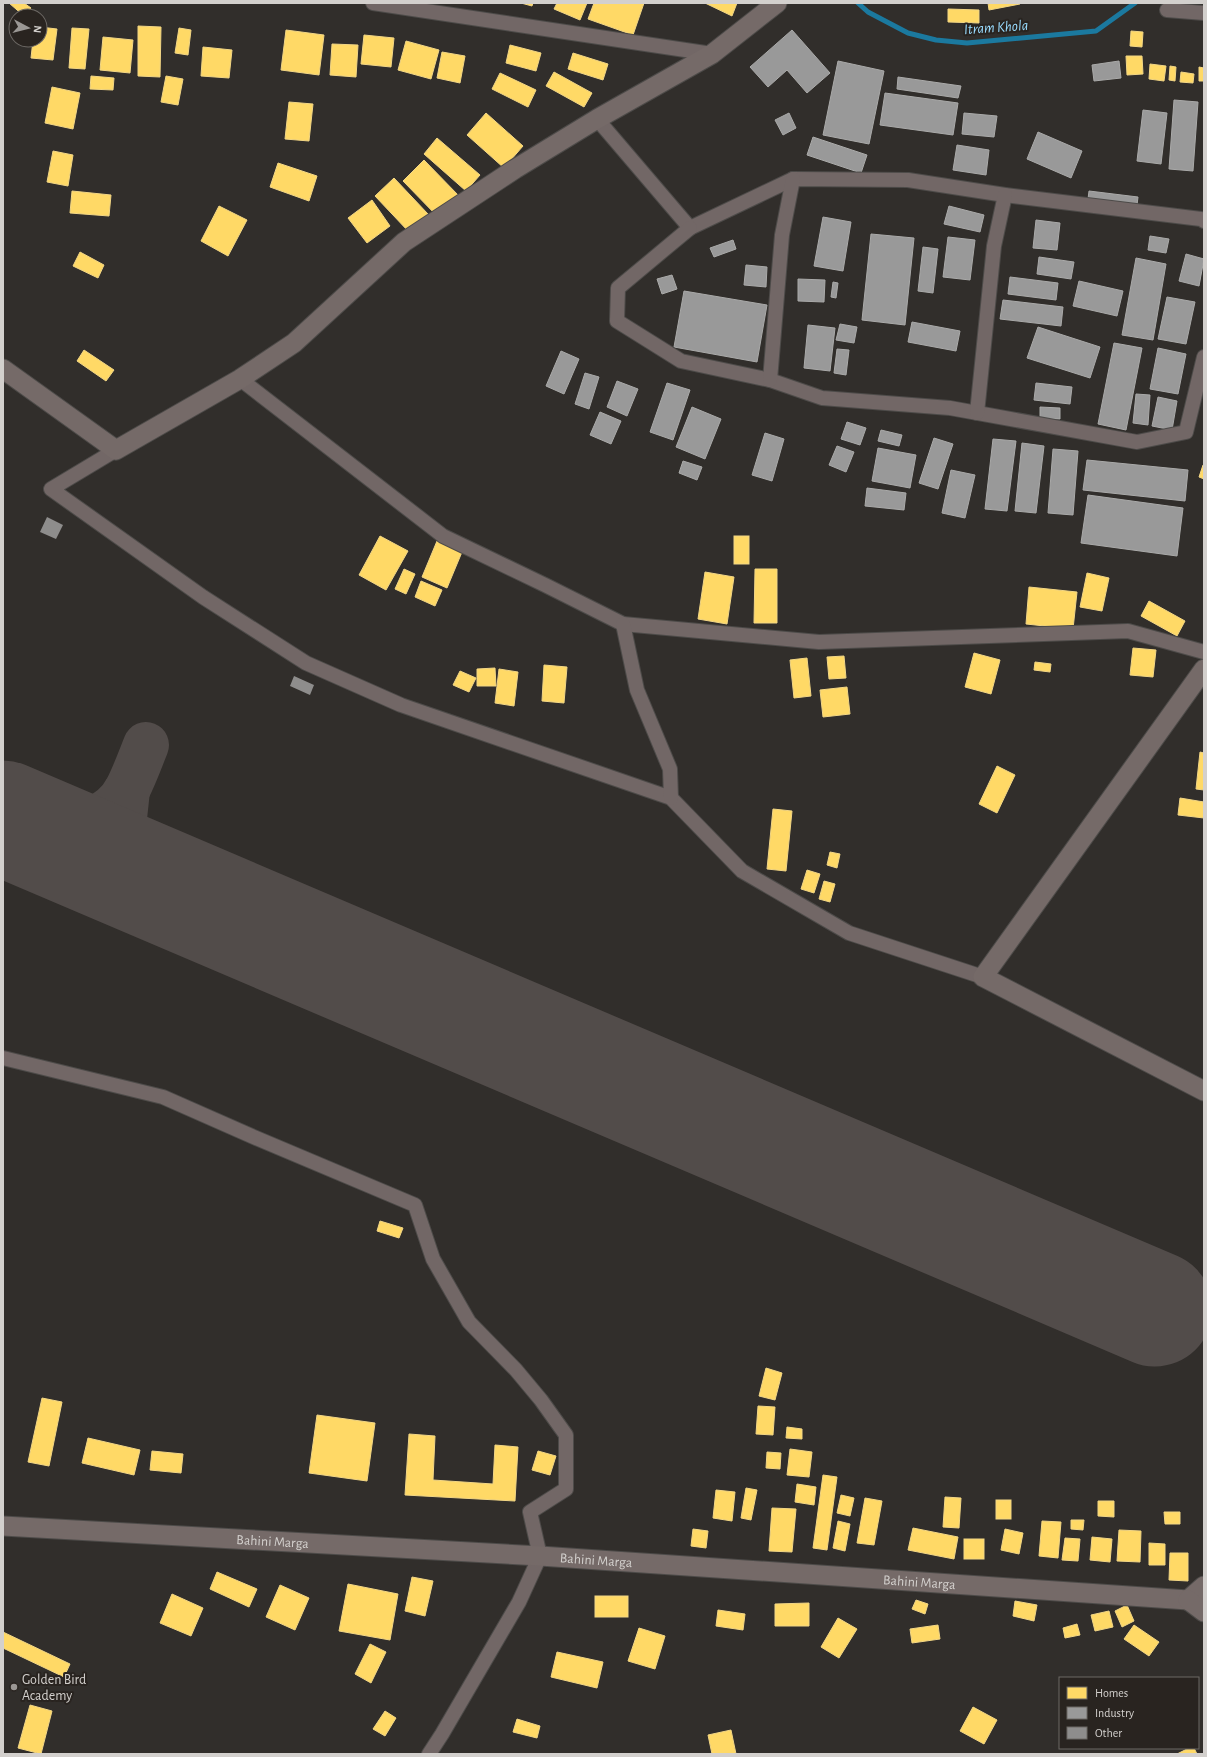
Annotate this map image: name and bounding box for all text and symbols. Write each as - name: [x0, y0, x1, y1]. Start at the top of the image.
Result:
- north arrow: [8, 8, 48, 48]
- water label: Itram Khola: [963, 18, 1029, 37]
- text: N: [32, 25, 43, 34]
- street label: Bahini Marga: [236, 1533, 310, 1551]
- street label: Bahini Marga: [559, 1551, 633, 1570]
- street label: Bahini Marga: [883, 1573, 956, 1592]
- place label: Golden Bird Academy: [22, 1673, 86, 1703]
- legend: [1059, 1677, 1199, 1749]
- marker: Golden Bird Academy: [9, 1682, 19, 1692]
- text: Homes: [1095, 1687, 1128, 1699]
- text: Industry: [1095, 1707, 1134, 1720]
- text: Other: [1095, 1727, 1122, 1739]

